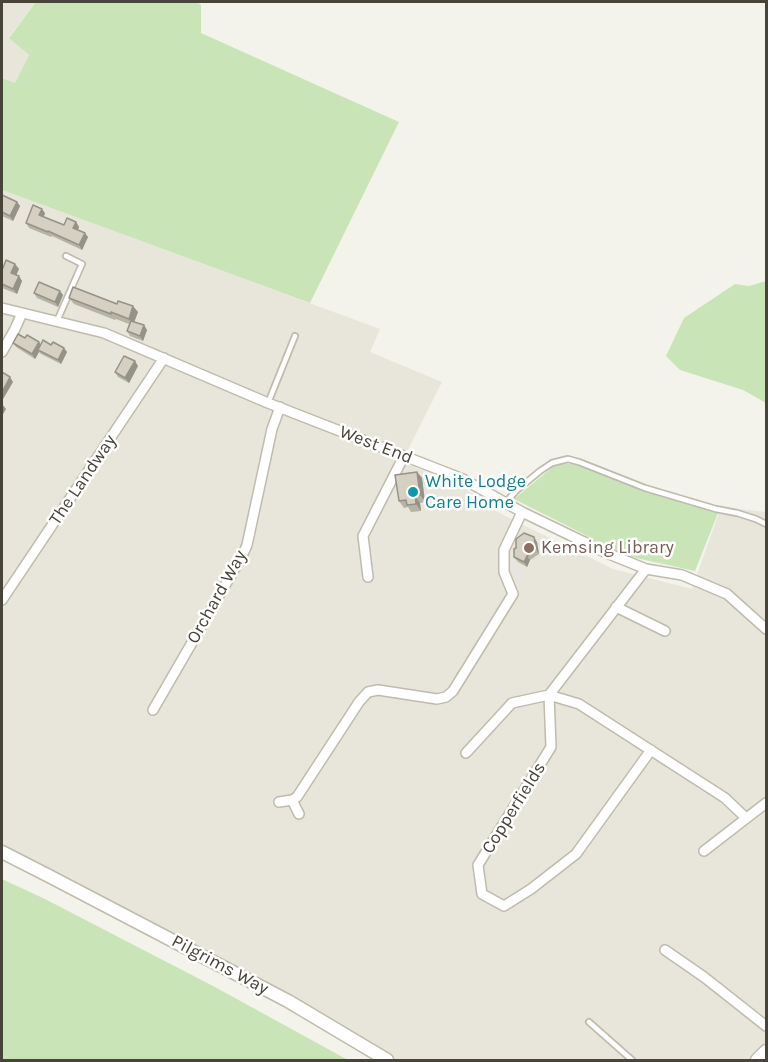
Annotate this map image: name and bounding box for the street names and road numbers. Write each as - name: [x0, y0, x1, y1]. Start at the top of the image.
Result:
- street label: West End: [336, 421, 416, 469]
- street label: The Landway: [45, 431, 121, 529]
- street label: Orchard Way: [182, 547, 252, 647]
- street label: Copperfields: [477, 758, 551, 858]
- street label: Pilgrims Way: [168, 930, 272, 1000]

